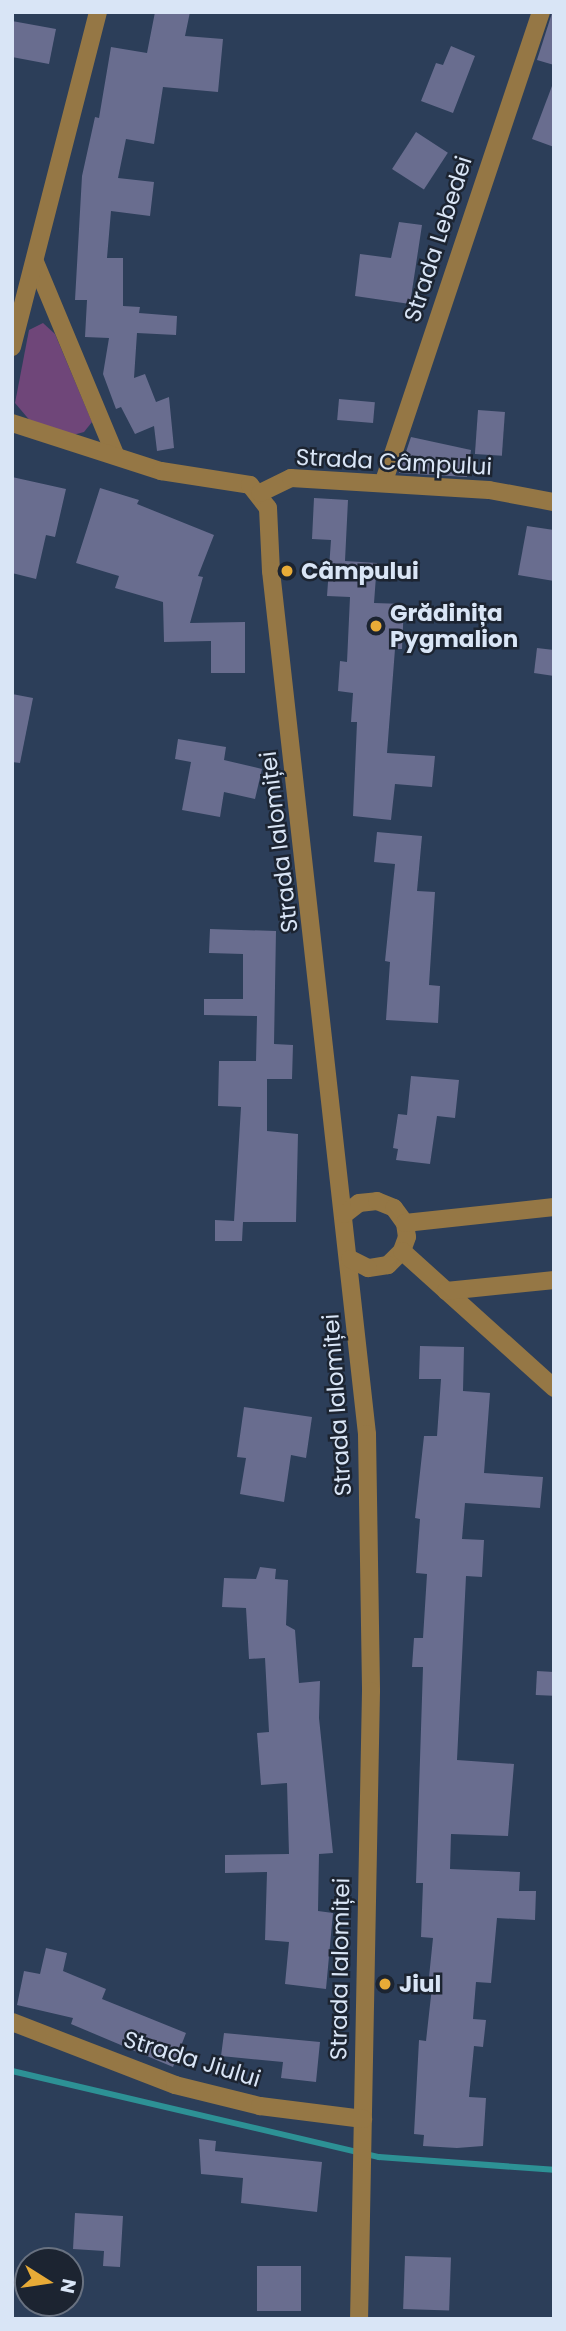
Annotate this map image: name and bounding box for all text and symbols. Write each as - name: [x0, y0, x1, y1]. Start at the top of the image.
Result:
- street label: Strada Lebedei: [398, 153, 478, 325]
- street label: Strada Câmpului: [295, 443, 493, 481]
- place label: Câmpului: [301, 557, 419, 585]
- marker: Câmpului: [279, 563, 295, 579]
- place label: Grădinița Pygmalion: [390, 599, 518, 653]
- marker: Grădinița Pygmalion: [368, 618, 384, 634]
- street label: Strada Ialomiței: [254, 750, 304, 934]
- street label: Strada Ialomiței: [317, 1313, 357, 1497]
- street label: Strada Ialomiței: [325, 1878, 355, 2060]
- place label: Jiul: [399, 1970, 441, 1998]
- marker: Jiul: [377, 1976, 393, 1992]
- street label: Strada Jiului: [120, 2025, 264, 2093]
- north arrow: [14, 2247, 84, 2317]
- text: N: [53, 2276, 83, 2296]

